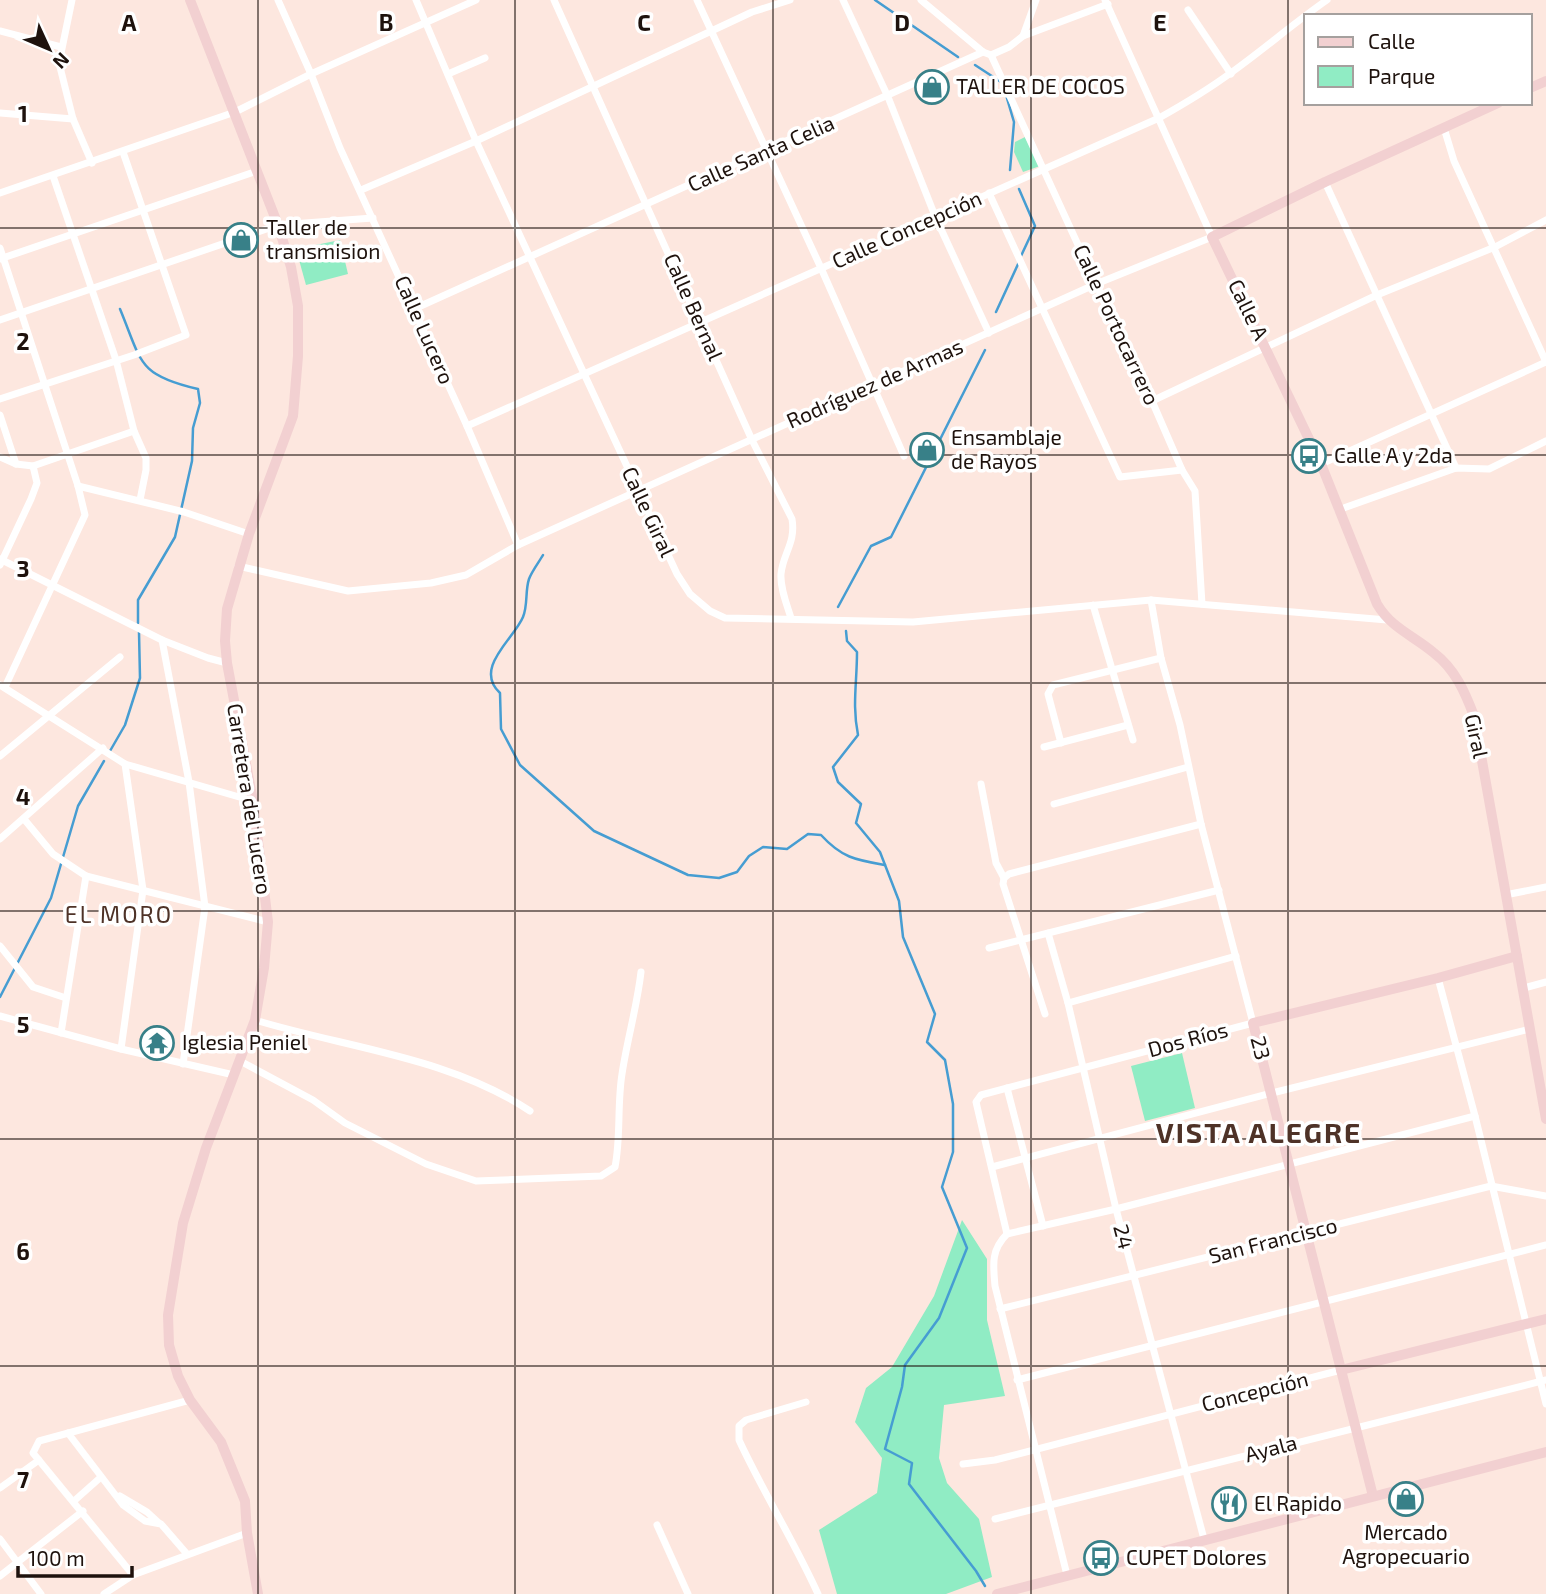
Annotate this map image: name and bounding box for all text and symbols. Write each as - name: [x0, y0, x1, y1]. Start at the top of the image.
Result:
- text: A: [121, 8, 137, 36]
- text: B: [379, 8, 393, 36]
- text: C: [637, 8, 651, 36]
- text: D: [894, 8, 910, 36]
- text: E: [1153, 8, 1167, 36]
- north arrow: [14, 14, 84, 84]
- legend: [1304, 14, 1532, 105]
- text: Calle: [1368, 28, 1415, 53]
- text: N: [49, 48, 75, 74]
- text: Parque: [1368, 63, 1435, 88]
- shop icon: TALLER DE COCOS: [913, 68, 951, 106]
- place label: TALLER DE COCOS: [956, 73, 1125, 98]
- text: 1: [18, 99, 28, 127]
- street label: Calle Santa Celia: [683, 109, 838, 196]
- street label: Calle Concepción: [828, 184, 985, 273]
- place label: Taller de transmision: [266, 214, 380, 263]
- shop icon: Taller de transmision: [222, 221, 260, 259]
- street label: Calle Portocarrero: [1069, 240, 1165, 409]
- street label: Calle Bernal: [660, 249, 729, 365]
- street label: Calle Lucero: [390, 271, 460, 388]
- street label: Calle A: [1224, 275, 1275, 344]
- text: 2: [16, 327, 30, 355]
- street label: Rodríguez de Armas: [782, 332, 966, 433]
- place label: Ensamblaje de Rayos: [951, 424, 1062, 473]
- shop icon: Ensamblaje de Rayos: [908, 431, 946, 469]
- bus stop icon: Calle A y 2da: [1290, 437, 1328, 475]
- place label: Calle A y 2da: [1334, 442, 1453, 467]
- street label: Calle Giral: [618, 462, 681, 561]
- text: 3: [16, 554, 30, 582]
- street label: Carretera del Lucero: [223, 701, 278, 896]
- street label: Giral: [1461, 711, 1494, 761]
- text: 4: [16, 782, 30, 810]
- district label: EL MORO: [65, 900, 173, 928]
- text: 5: [17, 1010, 29, 1038]
- street label: Dos Ríos: [1145, 1016, 1230, 1061]
- temple icon: Iglesia Peniel: [138, 1024, 176, 1062]
- place label: Iglesia Peniel: [182, 1029, 308, 1054]
- street label: 23: [1246, 1033, 1277, 1062]
- district label: VISTA ALEGRE: [1156, 1115, 1362, 1149]
- street label: San Francisco: [1206, 1212, 1339, 1268]
- street label: 24: [1109, 1221, 1140, 1252]
- text: 6: [16, 1237, 30, 1265]
- street label: Concepción: [1199, 1365, 1311, 1416]
- street label: Ayala: [1242, 1429, 1299, 1466]
- text: 7: [17, 1465, 29, 1493]
- shop icon: Mercado Agropecuario: [1387, 1480, 1425, 1518]
- restaurant icon: El Rapido: [1210, 1485, 1248, 1523]
- place label: El Rapido: [1254, 1490, 1342, 1515]
- place label: Mercado Agropecuario: [1342, 1519, 1470, 1568]
- scale bar: [18, 1534, 131, 1578]
- bus stop icon: CUPET Dolores: [1082, 1539, 1120, 1577]
- place label: CUPET Dolores: [1126, 1544, 1267, 1569]
- text: 100 m: [28, 1545, 85, 1570]

